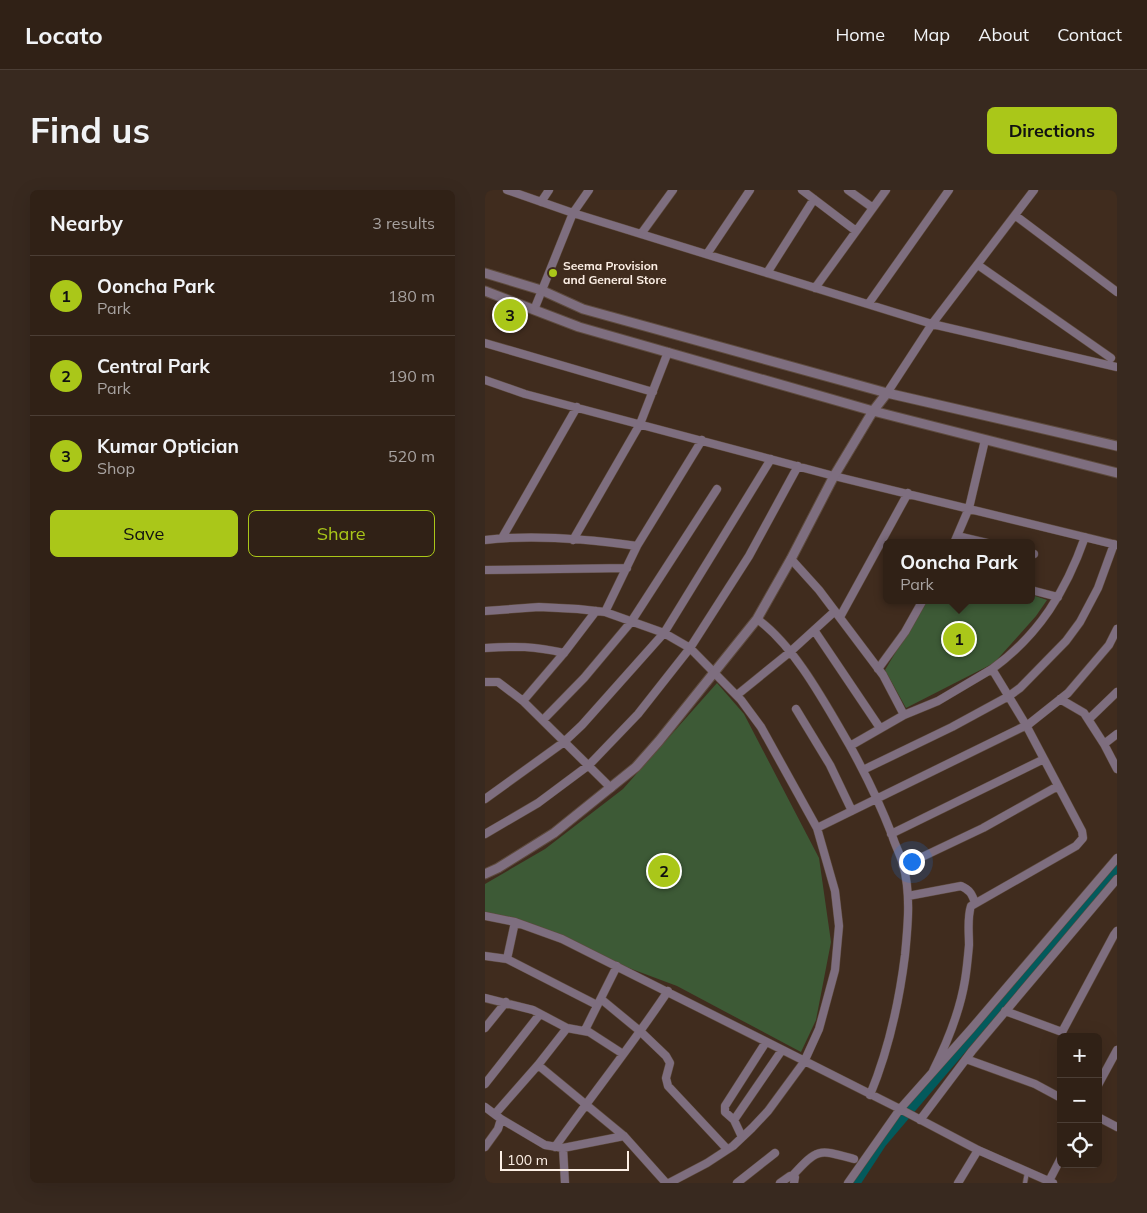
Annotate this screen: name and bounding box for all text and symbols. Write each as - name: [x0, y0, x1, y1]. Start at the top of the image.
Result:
- text: Locato: [25, 20, 103, 50]
- text: Home: [835, 23, 885, 46]
- text: Map: [913, 23, 950, 46]
- text: About: [978, 23, 1029, 46]
- text: Contact: [1057, 23, 1122, 46]
- button: Directions: [987, 107, 1117, 154]
- text: Find us: [30, 108, 150, 152]
- text: Nearby: [50, 210, 123, 236]
- text: 3 results: [372, 213, 435, 233]
- place label: Seema Provision and General Store: [563, 258, 667, 287]
- marker: Seema Provision and General Store: [547, 267, 559, 279]
- text: Ooncha Park: [97, 274, 215, 298]
- text: 1: [61, 286, 71, 306]
- text: 180 m: [388, 286, 435, 306]
- pin: 3: [494, 296, 526, 334]
- text: Park: [97, 298, 131, 318]
- text: Central Park: [97, 354, 210, 378]
- text: 2: [61, 366, 71, 386]
- text: 190 m: [388, 366, 435, 386]
- text: Park: [97, 378, 131, 398]
- text: Kumar Optician: [97, 434, 239, 458]
- text: 3: [61, 446, 71, 466]
- text: 520 m: [388, 446, 435, 466]
- text: Shop: [97, 458, 135, 478]
- button: Save: [50, 510, 238, 557]
- button: Share: [248, 510, 435, 557]
- popup: [883, 539, 1035, 604]
- text: Ooncha Park: [900, 550, 1018, 574]
- text: Park: [900, 574, 934, 594]
- pin: 1: [943, 620, 975, 658]
- your location: [899, 849, 925, 875]
- pin: 2: [648, 852, 680, 890]
- map controls: [1057, 1033, 1102, 1168]
- button: +: [1057, 1033, 1102, 1078]
- button: −: [1057, 1078, 1102, 1123]
- button: locate: [1057, 1123, 1102, 1168]
- scale bar: [500, 1148, 629, 1171]
- text: 100 m: [507, 1151, 548, 1169]

